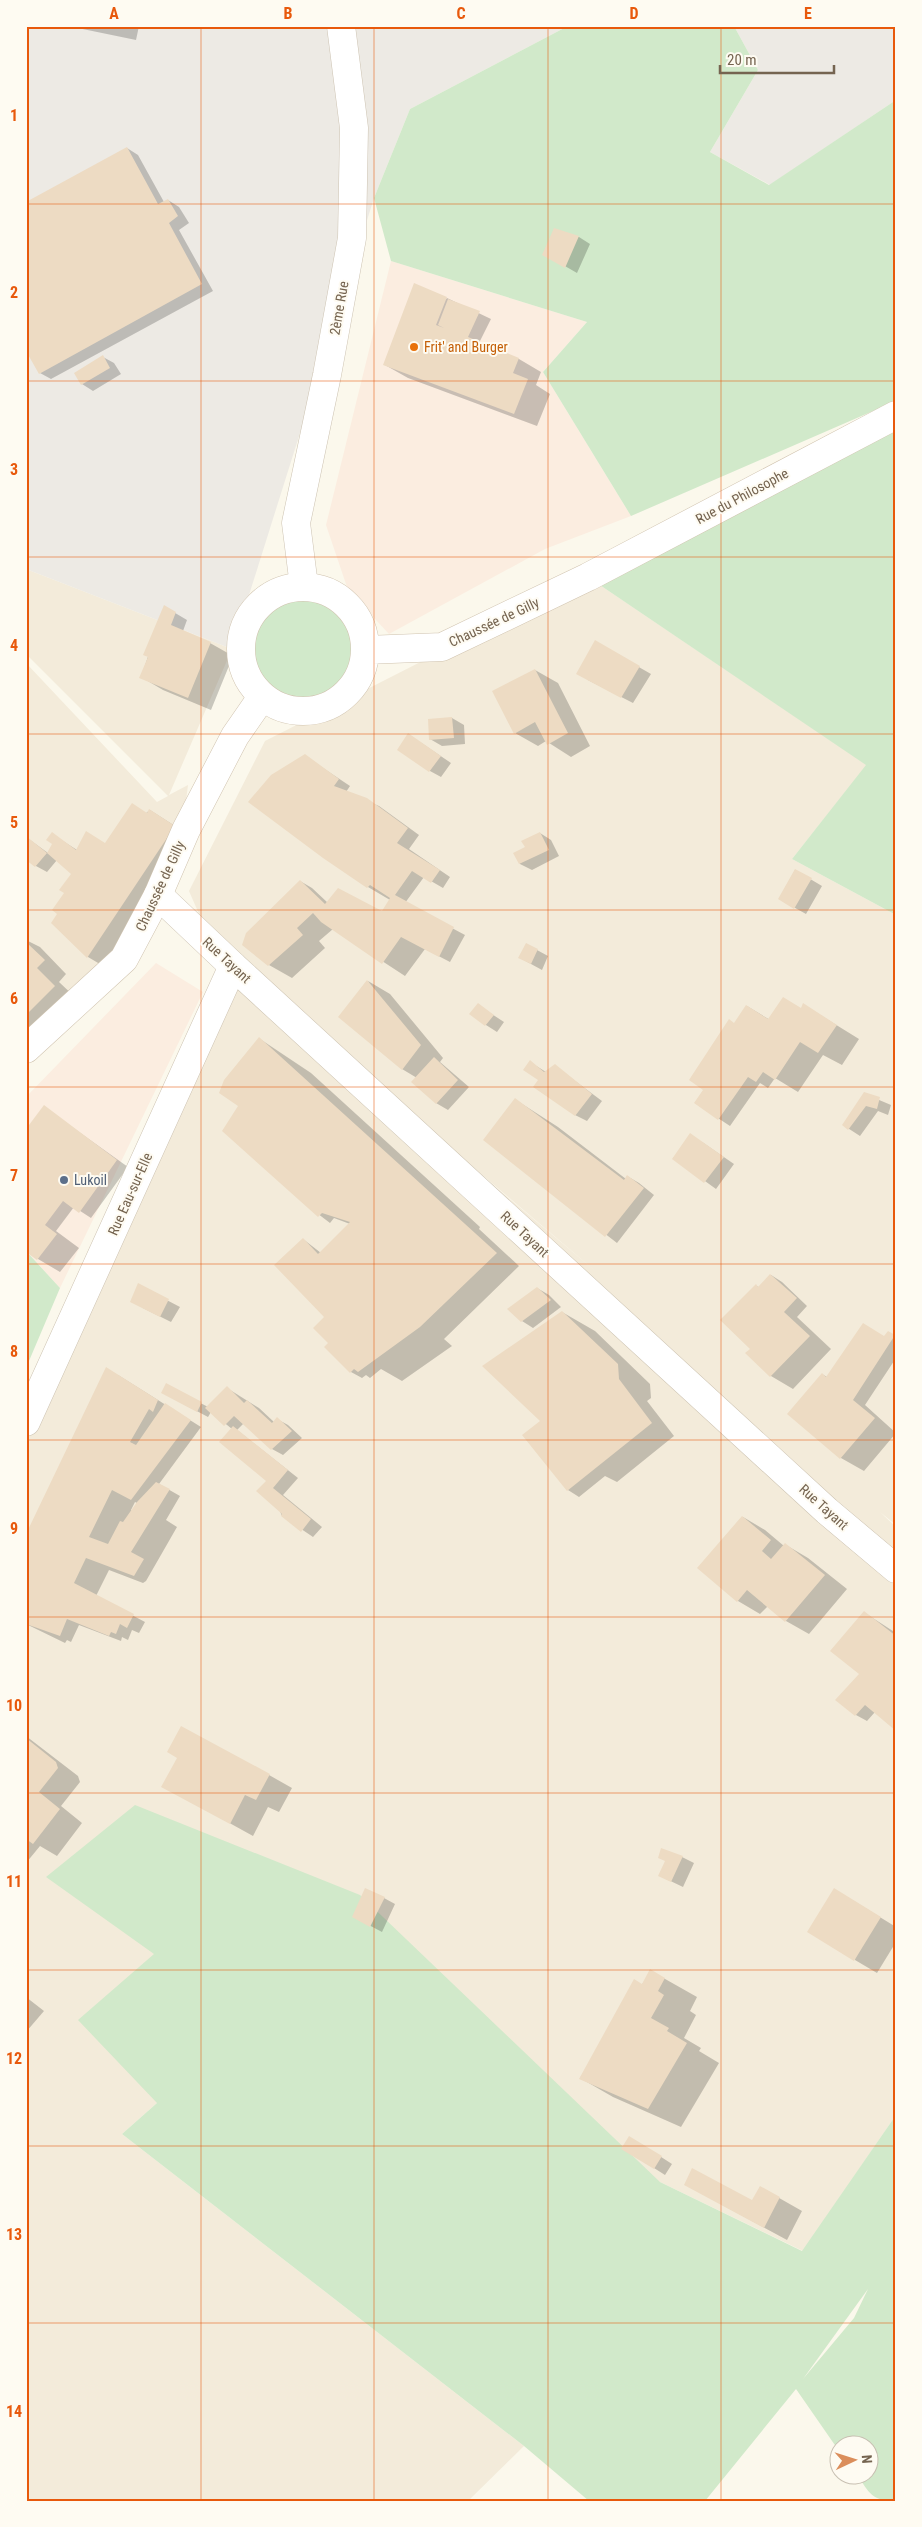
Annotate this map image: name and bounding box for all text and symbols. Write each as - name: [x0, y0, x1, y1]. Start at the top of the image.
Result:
- text: A: [109, 4, 119, 23]
- text: B: [284, 4, 293, 23]
- text: C: [456, 4, 466, 23]
- text: D: [629, 4, 639, 23]
- text: E: [804, 4, 812, 23]
- scale bar: [720, 42, 833, 74]
- text: 20 m: [727, 51, 757, 69]
- text: 1: [10, 106, 18, 125]
- street label: 2ème Rue: [326, 279, 352, 336]
- text: 2: [10, 283, 18, 302]
- place label: Frit' and Burger: [424, 339, 508, 355]
- marker: Frit' and Burger: [408, 341, 420, 353]
- text: 3: [10, 460, 18, 479]
- street label: Rue du Philosophe: [693, 465, 791, 527]
- street label: Chaussée de Gilly: [446, 594, 542, 650]
- text: 4: [10, 636, 18, 655]
- text: 5: [10, 813, 18, 832]
- street label: Chaussée de Gilly: [132, 838, 188, 934]
- street label: Rue Tayant: [200, 934, 254, 986]
- text: 6: [10, 989, 18, 1008]
- street label: Rue Eau-sur-Elle: [105, 1150, 156, 1238]
- text: 7: [10, 1166, 18, 1185]
- place label: Lukoil: [74, 1172, 107, 1188]
- marker: Lukoil: [58, 1174, 70, 1186]
- street label: Rue Tayant: [498, 1208, 552, 1260]
- text: 8: [10, 1342, 18, 1361]
- street label: Rue Tayant: [796, 1481, 852, 1533]
- text: 9: [10, 1519, 18, 1538]
- text: 10: [6, 1696, 22, 1715]
- text: 11: [6, 1872, 22, 1891]
- text: 12: [6, 2049, 22, 2068]
- text: 13: [6, 2225, 22, 2244]
- text: 14: [6, 2402, 22, 2421]
- north arrow: [830, 2434, 880, 2484]
- text: N: [859, 2454, 875, 2464]

